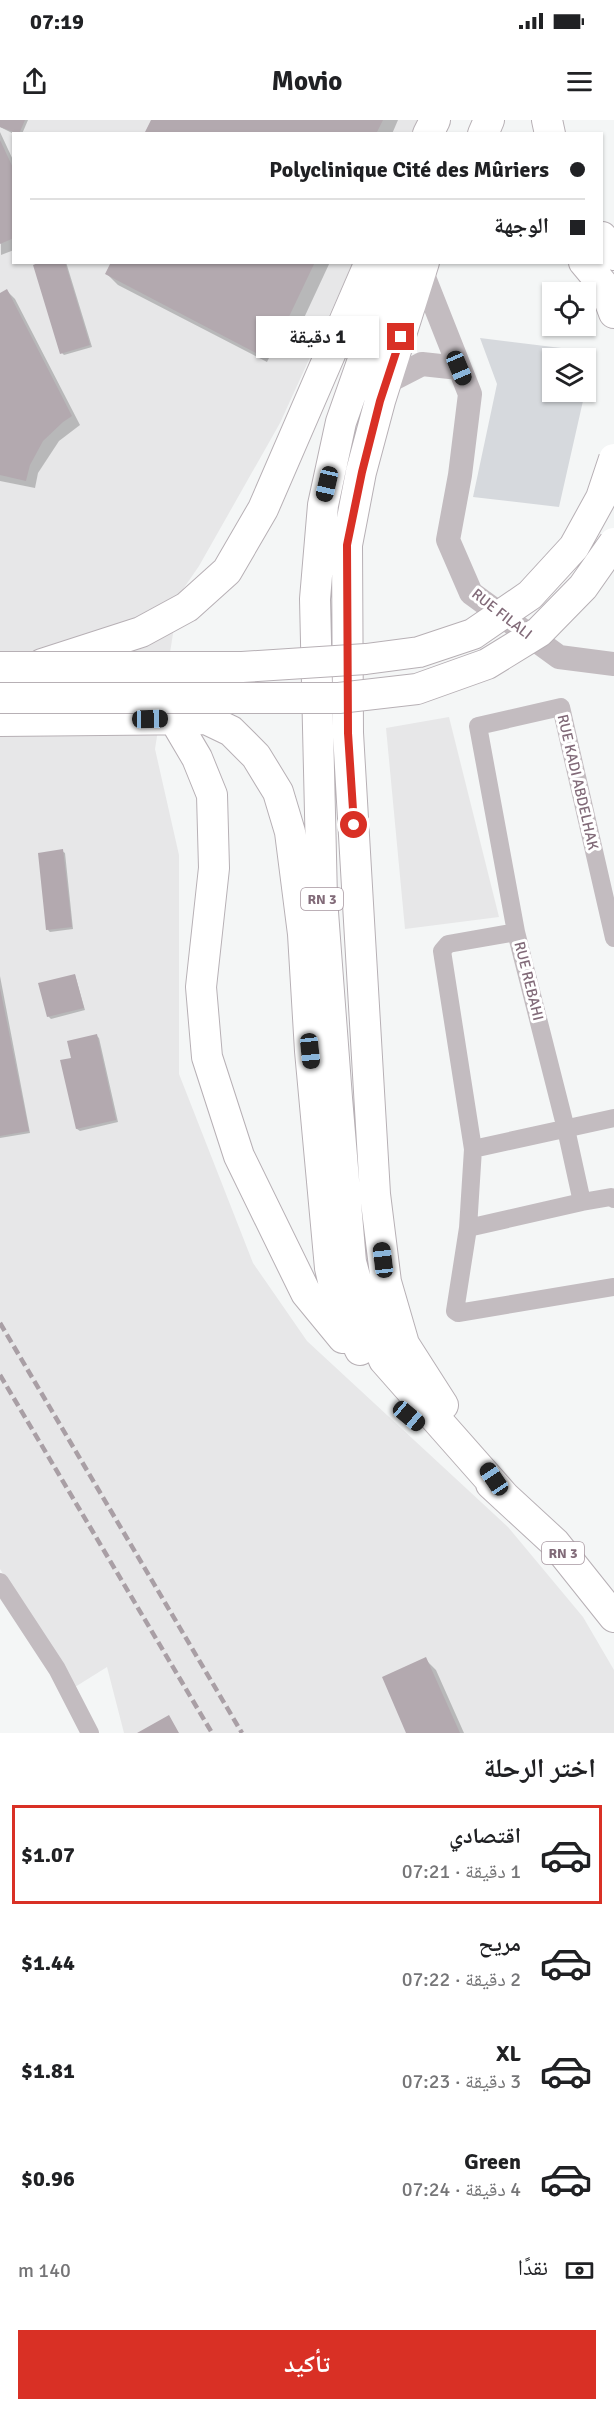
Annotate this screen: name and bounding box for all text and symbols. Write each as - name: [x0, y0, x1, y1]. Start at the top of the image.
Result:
- text: 07:19: [30, 8, 84, 35]
- icon: share: [18, 65, 51, 98]
- text: Movio: [272, 65, 342, 98]
- icon: menu: [563, 65, 596, 98]
- text: Polyclinique Cité des Mûriers: [269, 156, 549, 183]
- text: الوجهة: [494, 212, 549, 239]
- map controls: [542, 282, 596, 402]
- button: locate: [542, 282, 596, 336]
- callout: 1 دقيقة: [257, 316, 380, 358]
- route end: [387, 323, 414, 350]
- text: 1 دقيقة: [289, 324, 346, 349]
- car: [444, 348, 474, 388]
- button: layers: [542, 348, 596, 402]
- car: [314, 464, 340, 504]
- street label: RUE FILALI: [468, 585, 536, 643]
- car: [132, 710, 168, 728]
- street label: RUE KADI ABDELHAK: [554, 712, 602, 852]
- route start: [340, 811, 367, 838]
- road number: RN 3: [301, 888, 343, 910]
- street label: RUE REBAHI: [510, 940, 548, 1022]
- car: [299, 1032, 321, 1070]
- car: [372, 1241, 394, 1279]
- car: [389, 1398, 429, 1434]
- car: [476, 1459, 512, 1499]
- road number: RN 3: [542, 1542, 584, 1564]
- text: اختر الرحلة: [484, 1752, 596, 1785]
- text: اقتصادي: [449, 1822, 521, 1849]
- icon: car: [539, 1828, 593, 1882]
- text: $1.07: [21, 1841, 75, 1868]
- text: 1 دقيقة · 07:21: [402, 1859, 521, 1884]
- text: مريح: [478, 1930, 521, 1957]
- icon: car: [539, 1936, 593, 1990]
- text: $1.44: [21, 1949, 75, 1976]
- text: 2 دقيقة · 07:22: [402, 1967, 521, 1992]
- text: XL: [496, 2040, 521, 2067]
- icon: car: [539, 2044, 593, 2098]
- text: $1.81: [21, 2057, 75, 2084]
- text: 3 دقيقة · 07:23: [402, 2069, 521, 2094]
- text: Green: [464, 2148, 521, 2175]
- icon: car: [539, 2152, 593, 2206]
- text: $0.96: [21, 2165, 75, 2192]
- text: 4 دقيقة · 07:24: [402, 2177, 521, 2202]
- text: نقدًا: [518, 2254, 548, 2281]
- icon: cash: [563, 2254, 596, 2287]
- text: 140 m: [18, 2258, 71, 2283]
- button: تأكيد: [18, 2330, 596, 2399]

